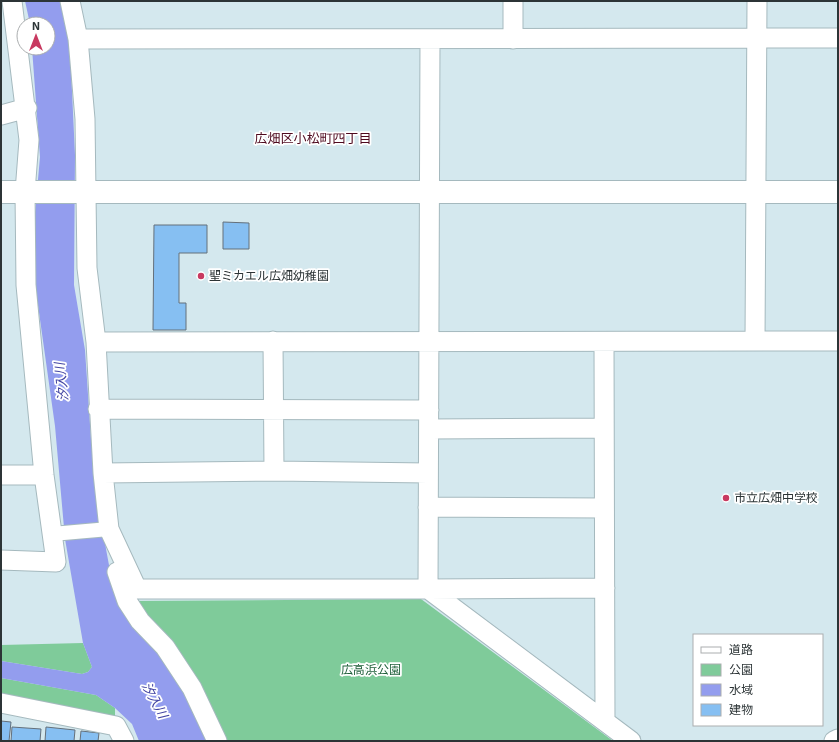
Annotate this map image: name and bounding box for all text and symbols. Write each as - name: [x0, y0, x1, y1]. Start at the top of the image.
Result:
- north arrow: [16, 16, 56, 56]
- text: N: [32, 19, 40, 32]
- district label: 広畑区小松町四丁目: [254, 130, 372, 146]
- place label: 聖ミカエル広畑幼稚園: [209, 268, 329, 282]
- marker: 聖ミカエル広畑幼稚園: [196, 271, 206, 281]
- water label: 汐入川: [51, 360, 71, 402]
- place label: 市立広畑中学校: [734, 490, 818, 504]
- marker: 市立広畑中学校: [721, 493, 731, 503]
- legend: [693, 634, 823, 726]
- text: 道路: [729, 642, 753, 656]
- park label: 広高浜公園: [341, 662, 401, 676]
- text: 公園: [729, 662, 753, 676]
- water label: 汐入川: [139, 679, 172, 723]
- text: 水域: [729, 682, 753, 696]
- text: 建物: [729, 702, 753, 716]

